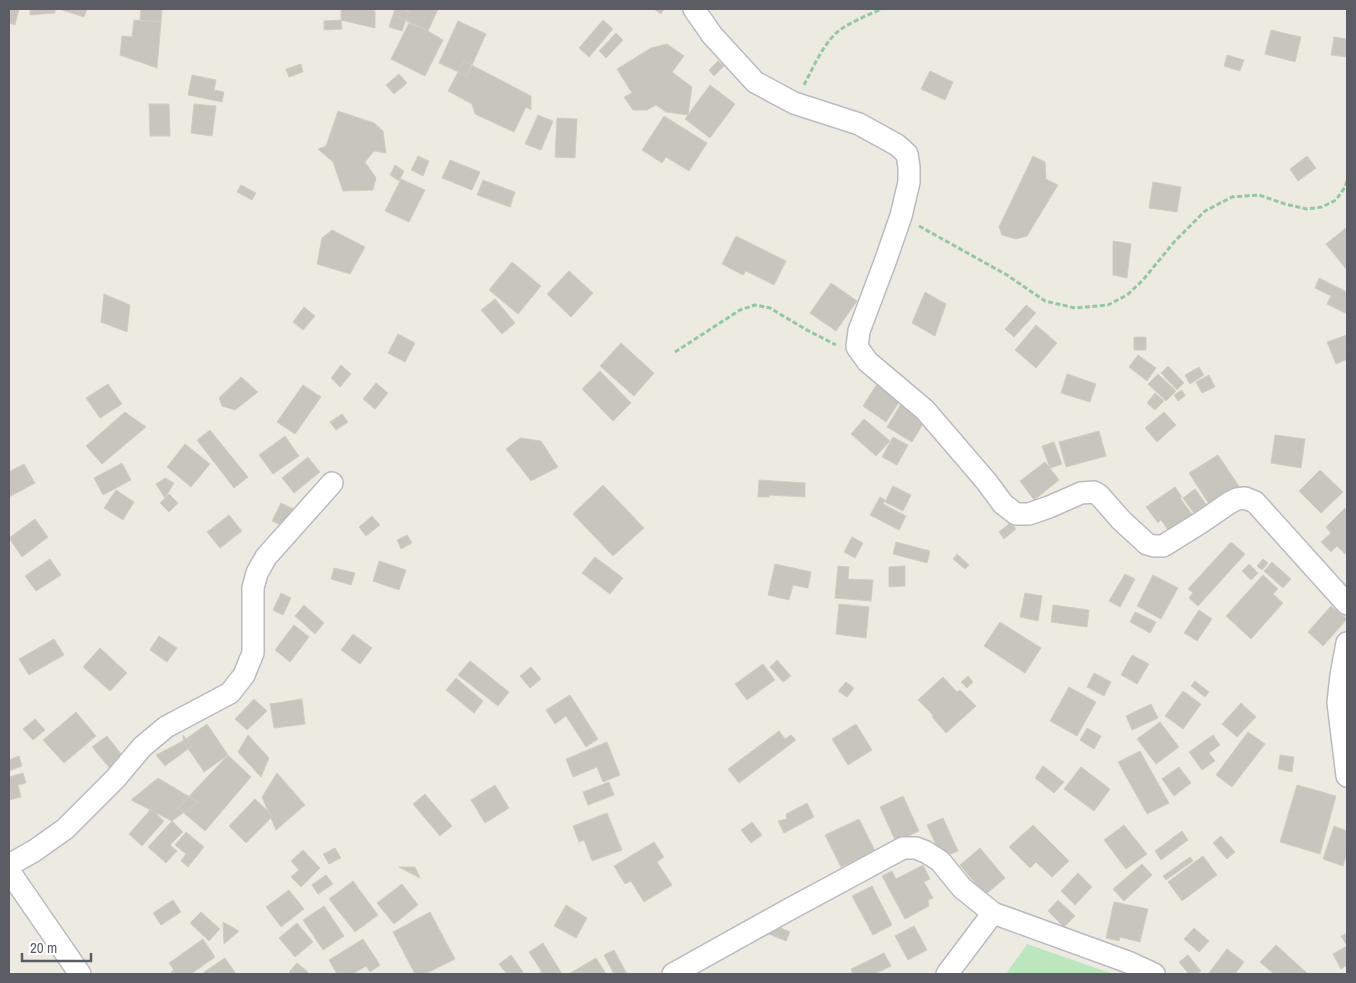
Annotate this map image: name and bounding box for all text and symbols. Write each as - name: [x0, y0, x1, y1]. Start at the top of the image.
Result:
- scale bar: [22, 930, 91, 962]
- text: 20 m: [30, 937, 57, 958]

